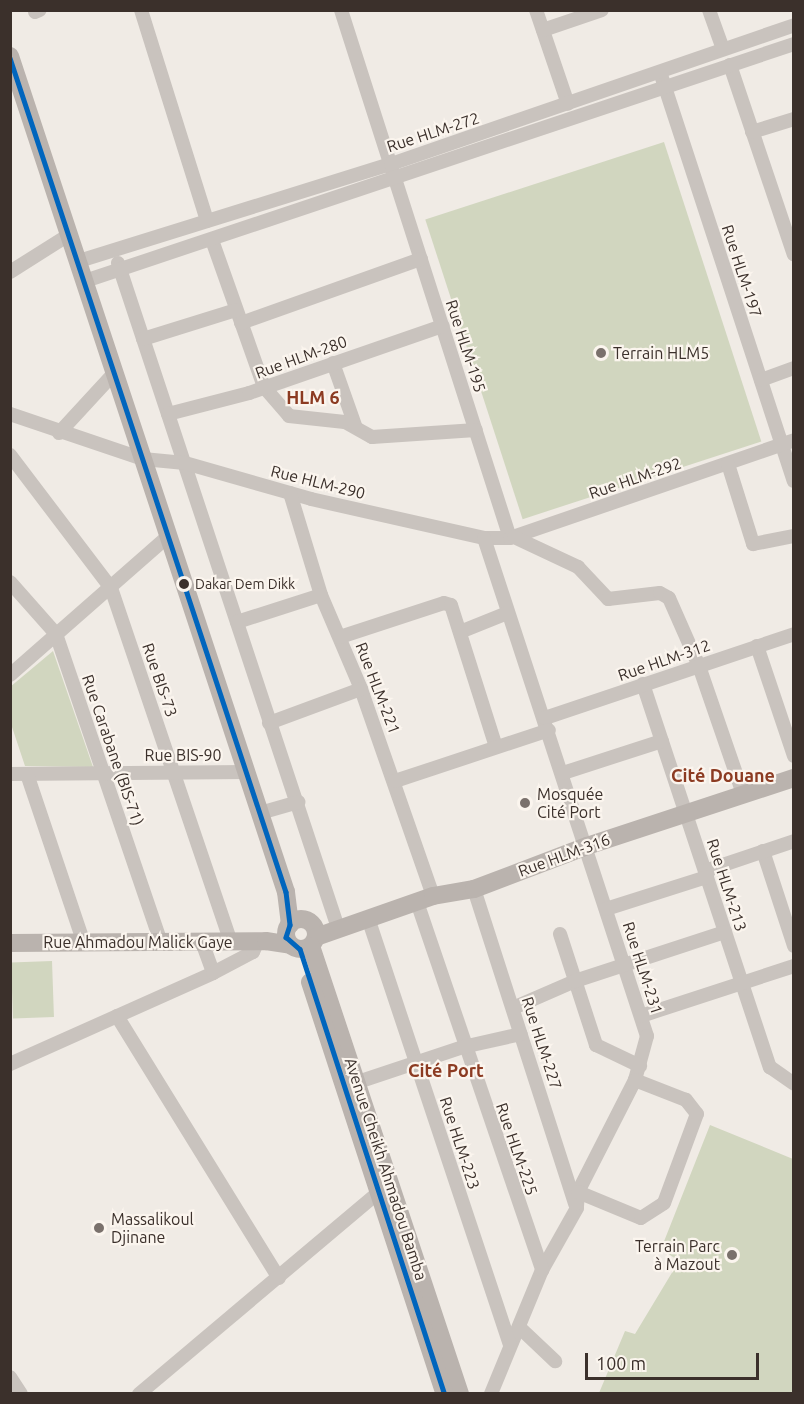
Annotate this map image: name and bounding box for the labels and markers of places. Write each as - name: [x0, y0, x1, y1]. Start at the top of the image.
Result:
- place label: Terrain HLM5: [613, 343, 709, 363]
- marker: Terrain HLM5: [594, 346, 608, 360]
- place label: Dakar Dem Dikk: [195, 576, 295, 592]
- marker: Dakar Dem Dikk: [178, 578, 190, 590]
- place label: Mosquée Cité Port: [537, 784, 603, 822]
- marker: Mosquée Cité Port: [518, 796, 532, 810]
- place label: Massalikoul Djinane: [111, 1209, 194, 1247]
- marker: Massalikoul Djinane: [92, 1221, 106, 1235]
- place label: Terrain Parc à Mazout: [635, 1236, 720, 1274]
- marker: Terrain Parc à Mazout: [725, 1248, 739, 1262]

